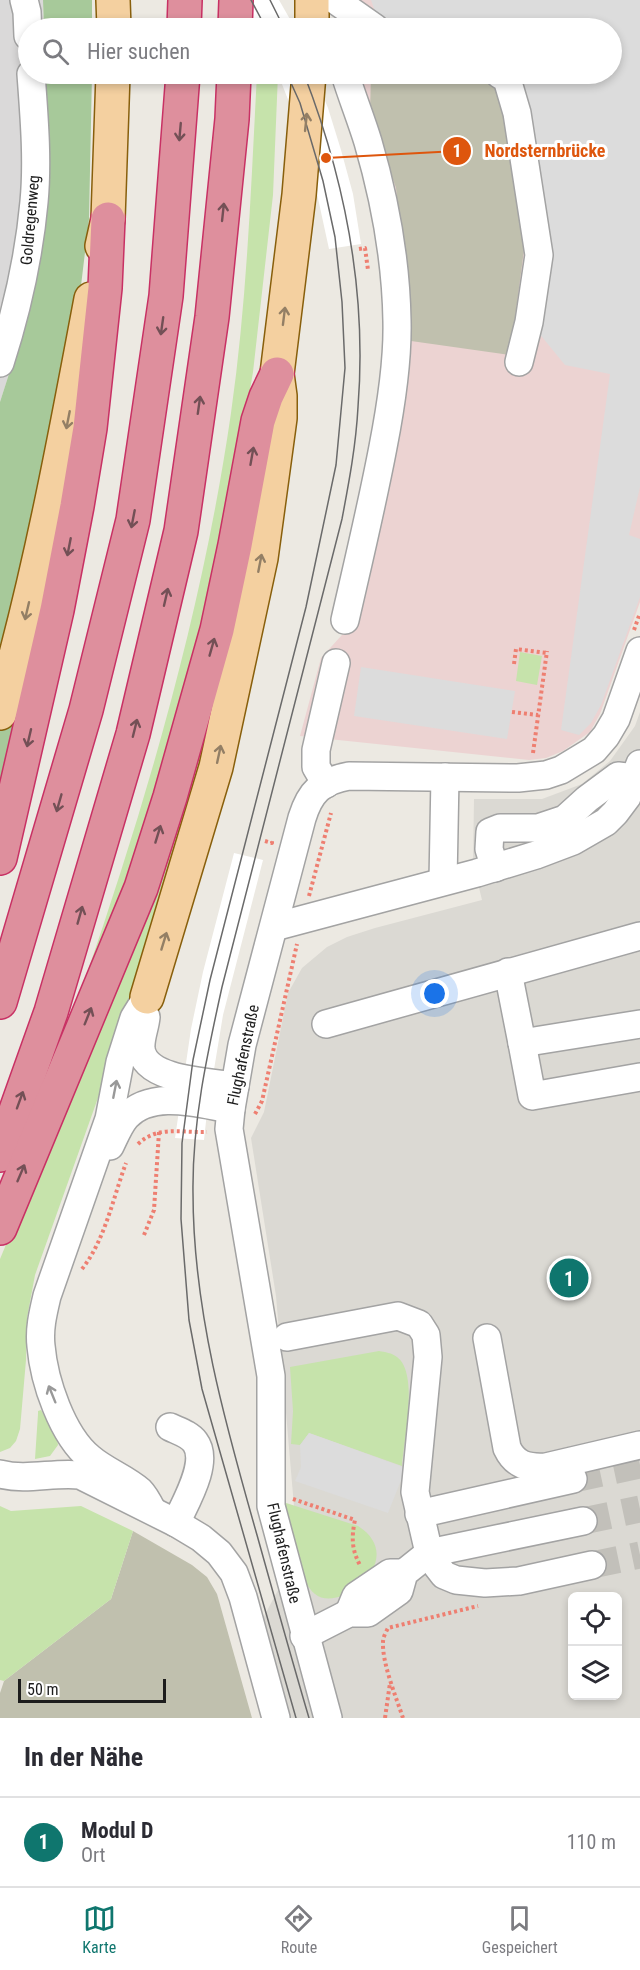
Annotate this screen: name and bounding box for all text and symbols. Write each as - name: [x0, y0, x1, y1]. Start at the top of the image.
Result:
- search box: [18, 18, 622, 84]
- icon: search: [39, 35, 72, 68]
- text: Hier suchen: [87, 39, 190, 64]
- one-way arrow: [301, 112, 312, 132]
- one-way arrow: [174, 121, 185, 141]
- callout: Nordsternbrücke: [442, 133, 617, 169]
- text: 1: [452, 140, 462, 161]
- text: Nordsternbrücke: [485, 140, 606, 161]
- street label: Goldregenweg: [17, 174, 43, 266]
- one-way arrow: [218, 202, 229, 222]
- one-way arrow: [279, 306, 290, 326]
- one-way arrow: [156, 316, 167, 335]
- one-way arrow: [194, 396, 205, 416]
- one-way arrow: [62, 410, 73, 430]
- one-way arrow: [247, 447, 258, 466]
- one-way arrow: [127, 509, 138, 528]
- one-way arrow: [63, 537, 74, 557]
- one-way arrow: [255, 554, 266, 573]
- one-way arrow: [160, 588, 172, 607]
- one-way arrow: [21, 601, 32, 620]
- one-way arrow: [207, 638, 218, 657]
- one-way arrow: [129, 718, 141, 737]
- one-way arrow: [23, 728, 34, 747]
- one-way arrow: [213, 744, 225, 763]
- one-way arrow: [53, 793, 64, 812]
- one-way arrow: [153, 825, 164, 844]
- one-way arrow: [75, 906, 86, 925]
- one-way arrow: [159, 932, 170, 951]
- your location: [420, 979, 449, 1008]
- street label: Flughafenstraße: [223, 1003, 263, 1107]
- one-way arrow: [83, 1007, 94, 1026]
- one-way arrow: [110, 1079, 121, 1099]
- one-way arrow: [15, 1091, 26, 1110]
- one-way arrow: [16, 1165, 27, 1183]
- pin: 1: [550, 1256, 588, 1300]
- one-way arrow: [46, 1386, 57, 1404]
- street label: Flughafenstraße: [263, 1501, 305, 1605]
- map controls: [568, 1592, 622, 1700]
- button: locate: [568, 1592, 622, 1646]
- button: layers: [568, 1646, 622, 1700]
- scale bar: [18, 1676, 166, 1704]
- text: 50 m: [27, 1680, 59, 1699]
- text: In der Nähe: [24, 1742, 143, 1772]
- text: Modul D: [81, 1818, 153, 1843]
- text: 1: [38, 1830, 49, 1854]
- text: 110 m: [567, 1830, 616, 1854]
- text: Ort: [81, 1843, 106, 1867]
- tab: Karte: [82, 1902, 116, 1957]
- tab: Route: [281, 1902, 317, 1957]
- tab: Gespeichert: [482, 1902, 558, 1957]

